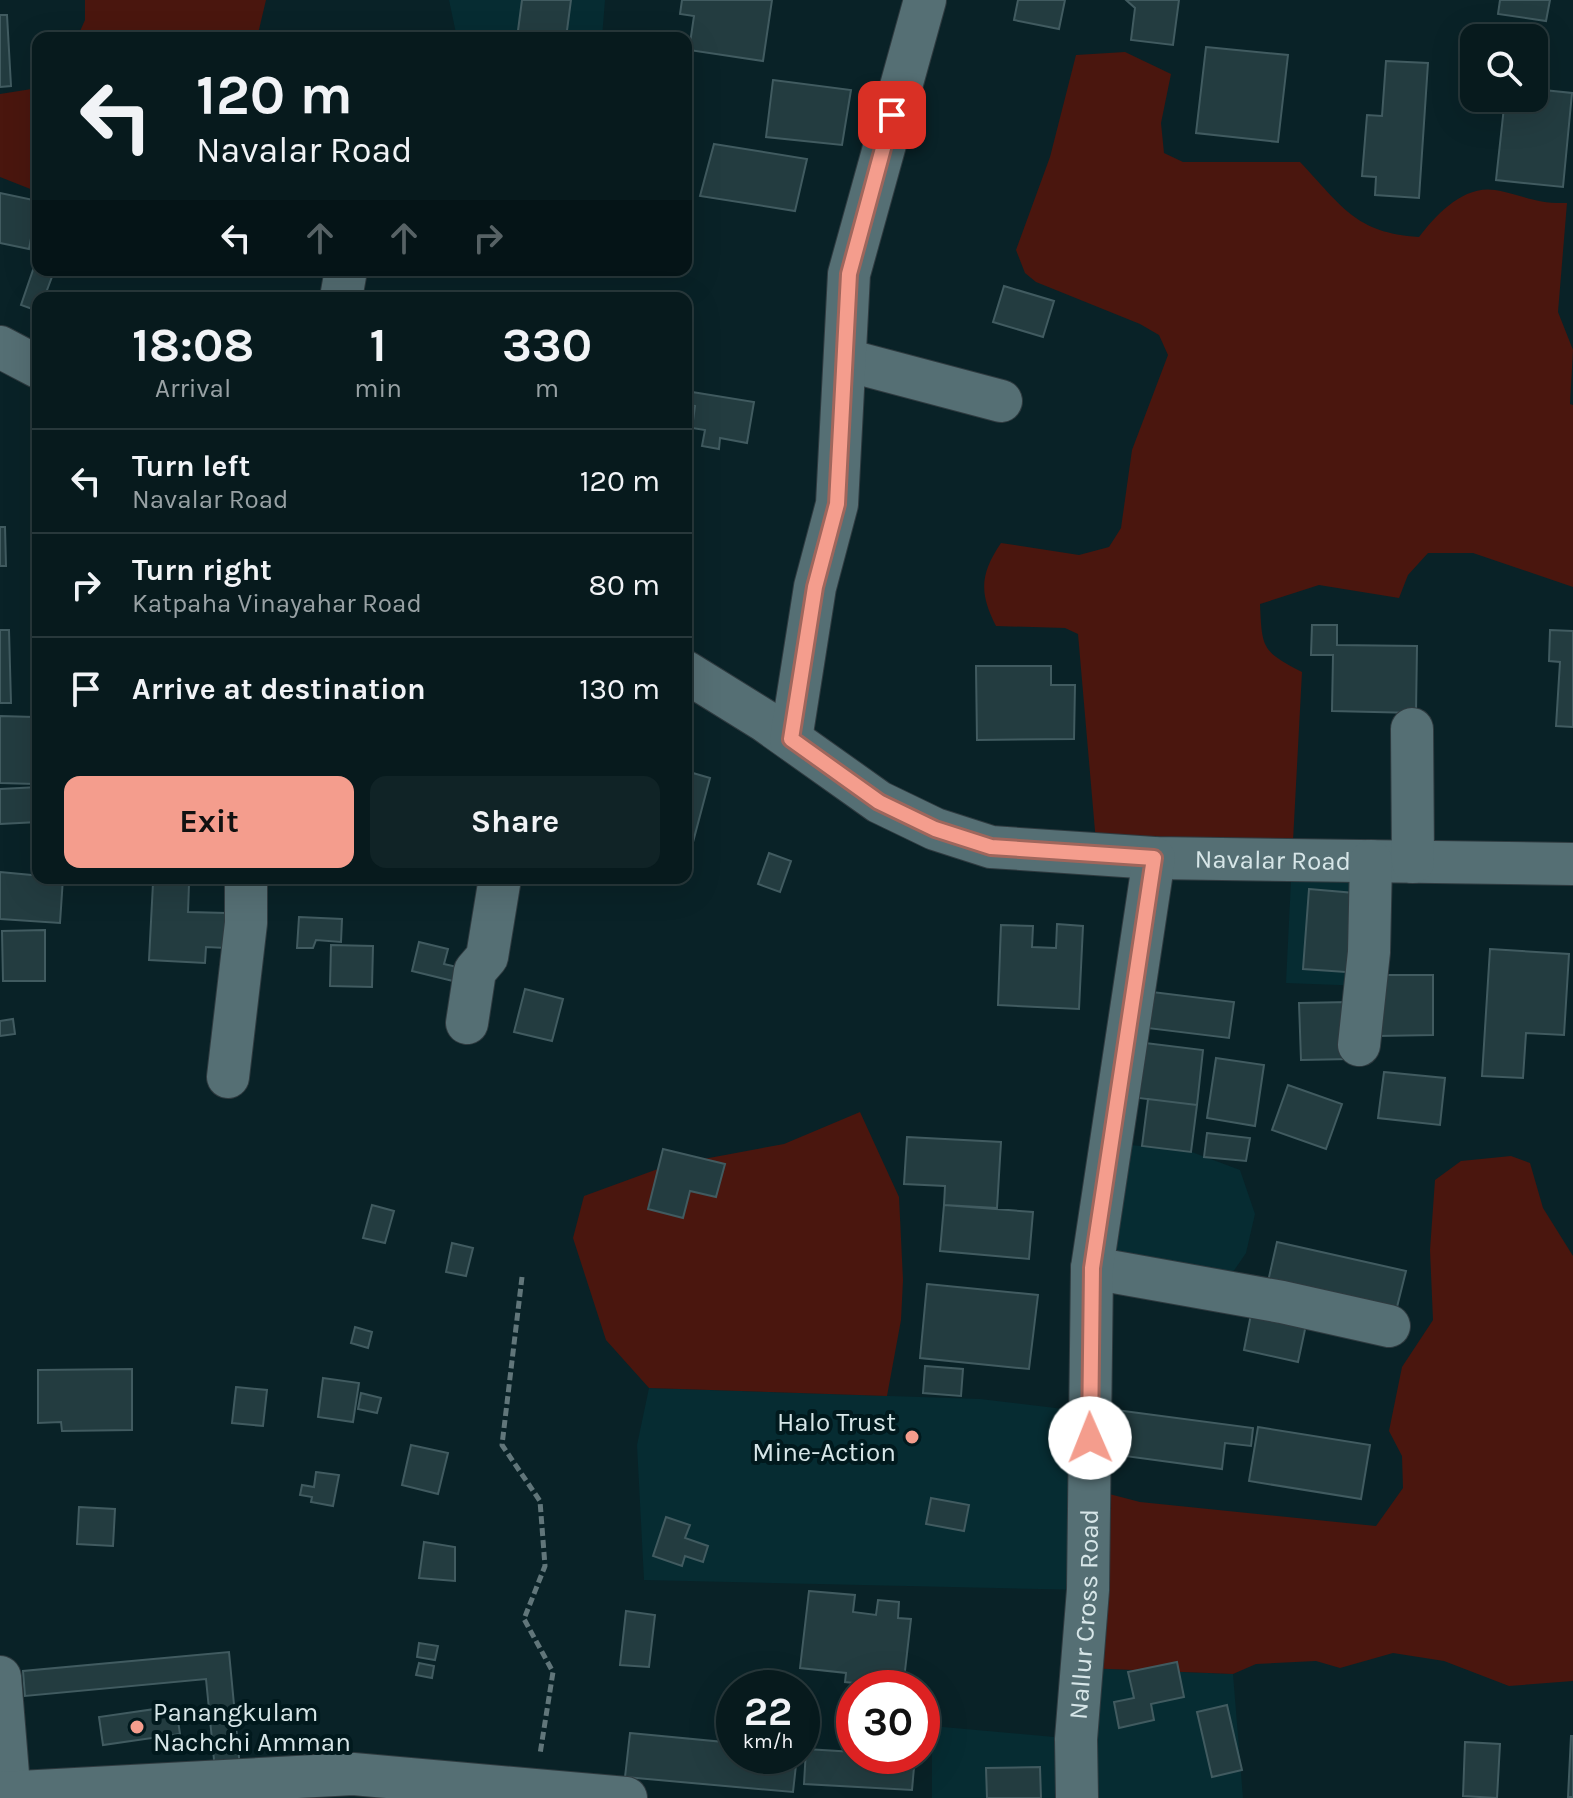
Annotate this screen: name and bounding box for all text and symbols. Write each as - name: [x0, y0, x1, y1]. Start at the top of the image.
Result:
- map controls: [1460, 24, 1548, 112]
- button: search: [1460, 24, 1548, 112]
- text: 120 m: [196, 62, 353, 127]
- icon: left: [64, 64, 168, 168]
- pin: [858, 81, 926, 149]
- icon: arrive: [870, 93, 914, 137]
- text: Navalar Road: [196, 129, 413, 171]
- icon: left: [214, 216, 258, 260]
- icon: ahead: [298, 216, 342, 260]
- icon: ahead: [382, 216, 426, 260]
- icon: right: [466, 216, 510, 260]
- text: 18:08: [132, 317, 254, 373]
- text: 1: [370, 317, 387, 373]
- text: 330: [502, 317, 592, 373]
- text: Arrival: [155, 373, 231, 404]
- text: min: [354, 373, 402, 404]
- text: m: [535, 373, 559, 404]
- text: Turn left: [132, 448, 250, 484]
- icon: left: [64, 459, 108, 503]
- text: 120 m: [580, 463, 660, 499]
- text: Navalar Road: [132, 484, 289, 515]
- text: Turn right: [132, 552, 272, 588]
- icon: right: [64, 563, 108, 607]
- text: 80 m: [589, 567, 660, 603]
- text: Katpaha Vinayahar Road: [132, 588, 422, 619]
- icon: arrive: [64, 667, 108, 711]
- text: Arrive at destination: [132, 671, 426, 707]
- text: 130 m: [579, 671, 660, 707]
- button: Exit: [64, 776, 354, 868]
- button: Share: [370, 776, 660, 868]
- street label: Navalar Road: [1194, 844, 1351, 877]
- position arrow: [1048, 1396, 1132, 1480]
- place label: Halo Trust Mine-Action: [752, 1407, 896, 1468]
- marker: Halo Trust Mine-Action: [903, 1428, 921, 1446]
- street label: Nallur Cross Road: [1063, 1509, 1105, 1721]
- speed limit sign: 30: [836, 1670, 940, 1774]
- text: 22: [744, 1688, 792, 1735]
- place label: Panangkulam Nachchi Amman: [153, 1697, 351, 1758]
- marker: Panangkulam Nachchi Amman: [128, 1718, 146, 1736]
- text: km/h: [743, 1730, 793, 1753]

